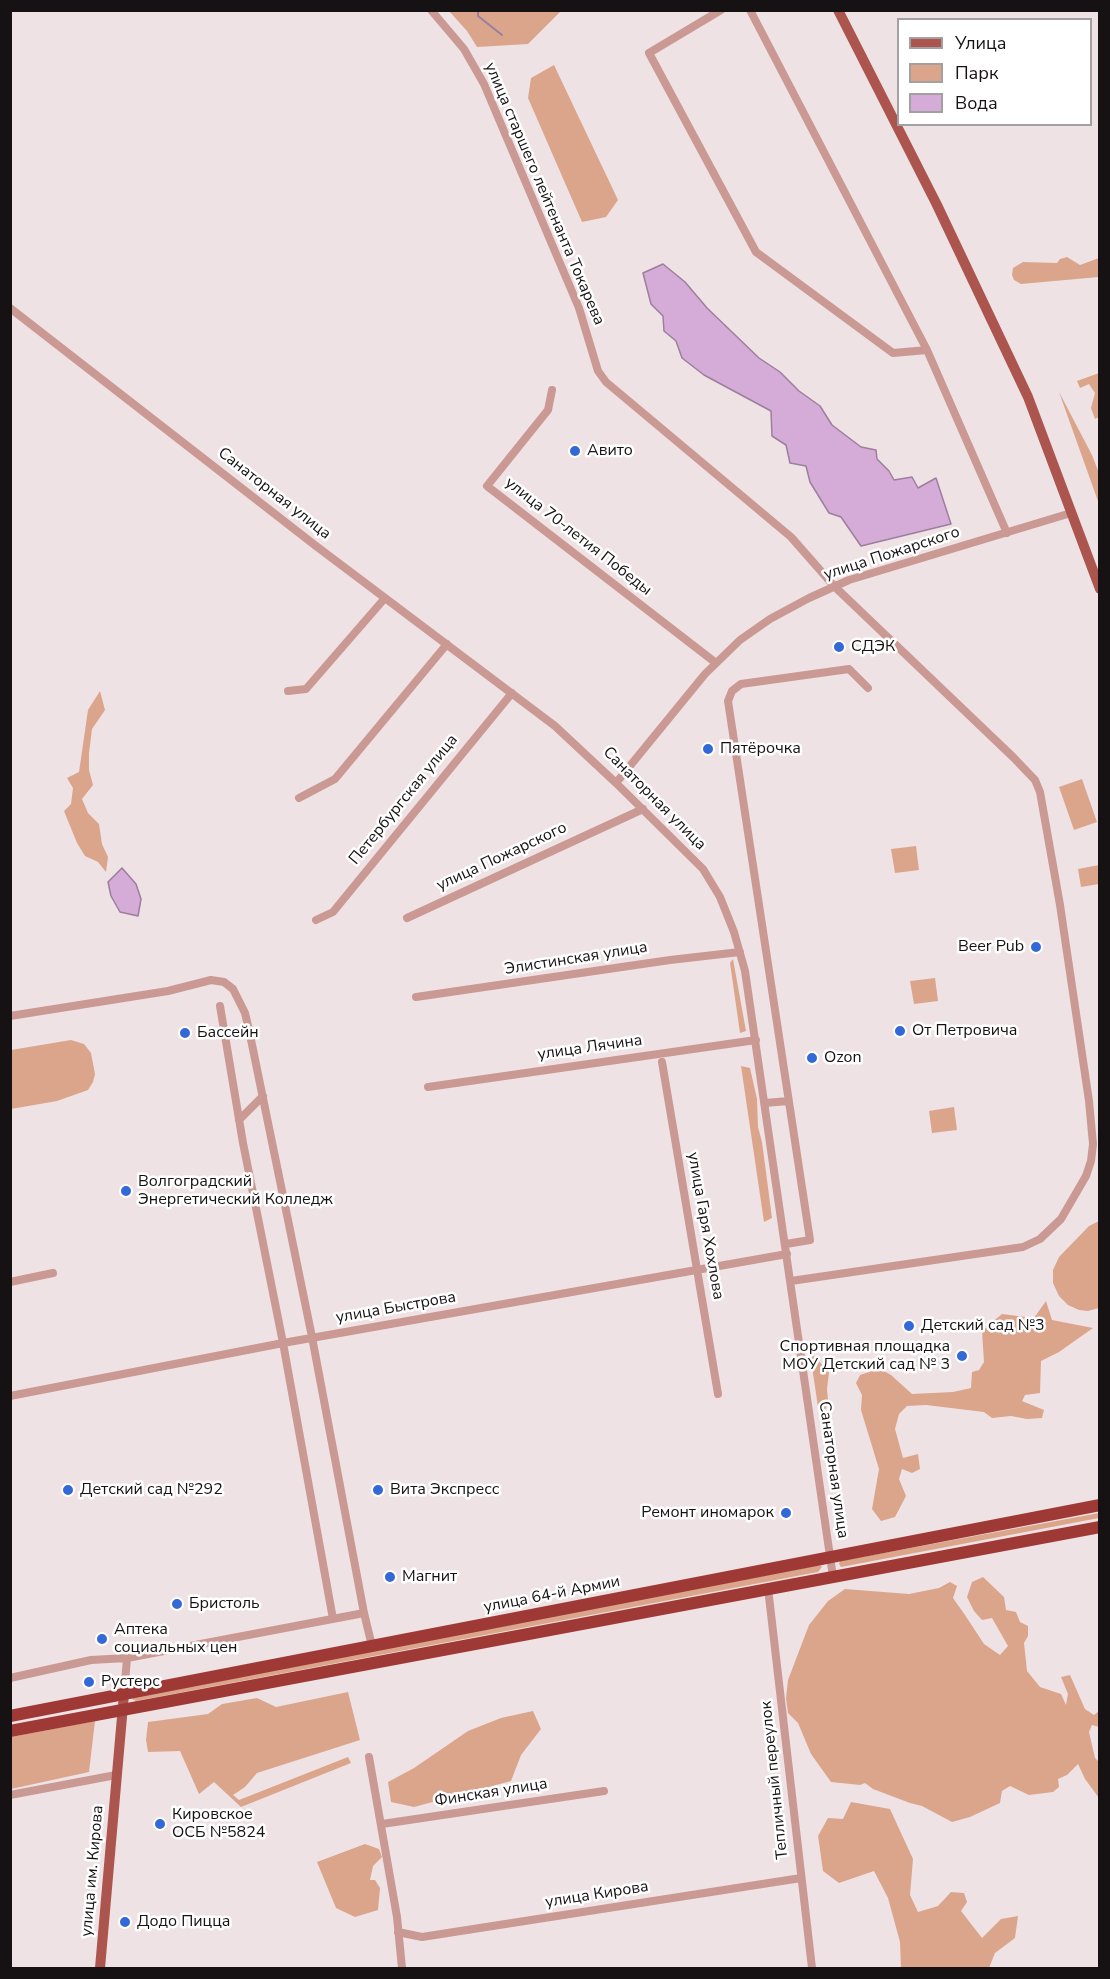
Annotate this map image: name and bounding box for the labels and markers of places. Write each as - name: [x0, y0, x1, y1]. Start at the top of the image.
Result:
- place label: Авито: [587, 441, 633, 461]
- marker: Авито: [568, 444, 582, 458]
- place label: СДЭК: [851, 637, 895, 657]
- marker: СДЭК: [832, 640, 846, 654]
- place label: Пятёрочка: [720, 739, 801, 759]
- marker: Пятёрочка: [701, 742, 715, 756]
- place label: Beer Pub: [958, 937, 1024, 957]
- marker: Beer Pub: [1029, 940, 1043, 954]
- place label: От Петровича: [912, 1021, 1017, 1041]
- place label: Бассейн: [197, 1023, 259, 1043]
- marker: От Петровича: [893, 1024, 907, 1038]
- marker: Бассейн: [178, 1026, 192, 1040]
- place label: Ozon: [824, 1048, 862, 1068]
- marker: Ozon: [805, 1051, 819, 1065]
- place label: Волгоградский Энергетический Колледж: [138, 1172, 333, 1210]
- marker: Волгоградский Энергетический Колледж: [119, 1184, 133, 1198]
- place label: Детский сад №3: [921, 1316, 1045, 1336]
- marker: Детский сад №3: [902, 1319, 916, 1333]
- place label: Спортивная площадка МОУ Детский сад № 3: [779, 1337, 950, 1375]
- marker: Спортивная площадка МОУ Детский сад № 3: [955, 1349, 969, 1363]
- place label: Детский сад №292: [80, 1480, 223, 1500]
- place label: Вита Экспресс: [390, 1480, 499, 1500]
- marker: Детский сад №292: [61, 1483, 75, 1497]
- marker: Вита Экспресс: [371, 1483, 385, 1497]
- place label: Ремонт иномарок: [641, 1503, 774, 1523]
- marker: Ремонт иномарок: [779, 1506, 793, 1520]
- place label: Магнит: [402, 1567, 457, 1587]
- marker: Магнит: [383, 1570, 397, 1584]
- place label: Бристоль: [189, 1594, 260, 1614]
- marker: Бристоль: [170, 1597, 184, 1611]
- place label: Аптека социальных цен: [114, 1620, 237, 1658]
- marker: Аптека социальных цен: [95, 1632, 109, 1646]
- place label: Рустерс: [101, 1672, 160, 1692]
- marker: Рустерс: [82, 1675, 96, 1689]
- place label: Кировское ОСБ №5824: [172, 1805, 265, 1843]
- marker: Кировское ОСБ №5824: [153, 1817, 167, 1831]
- place label: Додо Пицца: [137, 1912, 230, 1932]
- marker: Додо Пицца: [118, 1915, 132, 1929]

